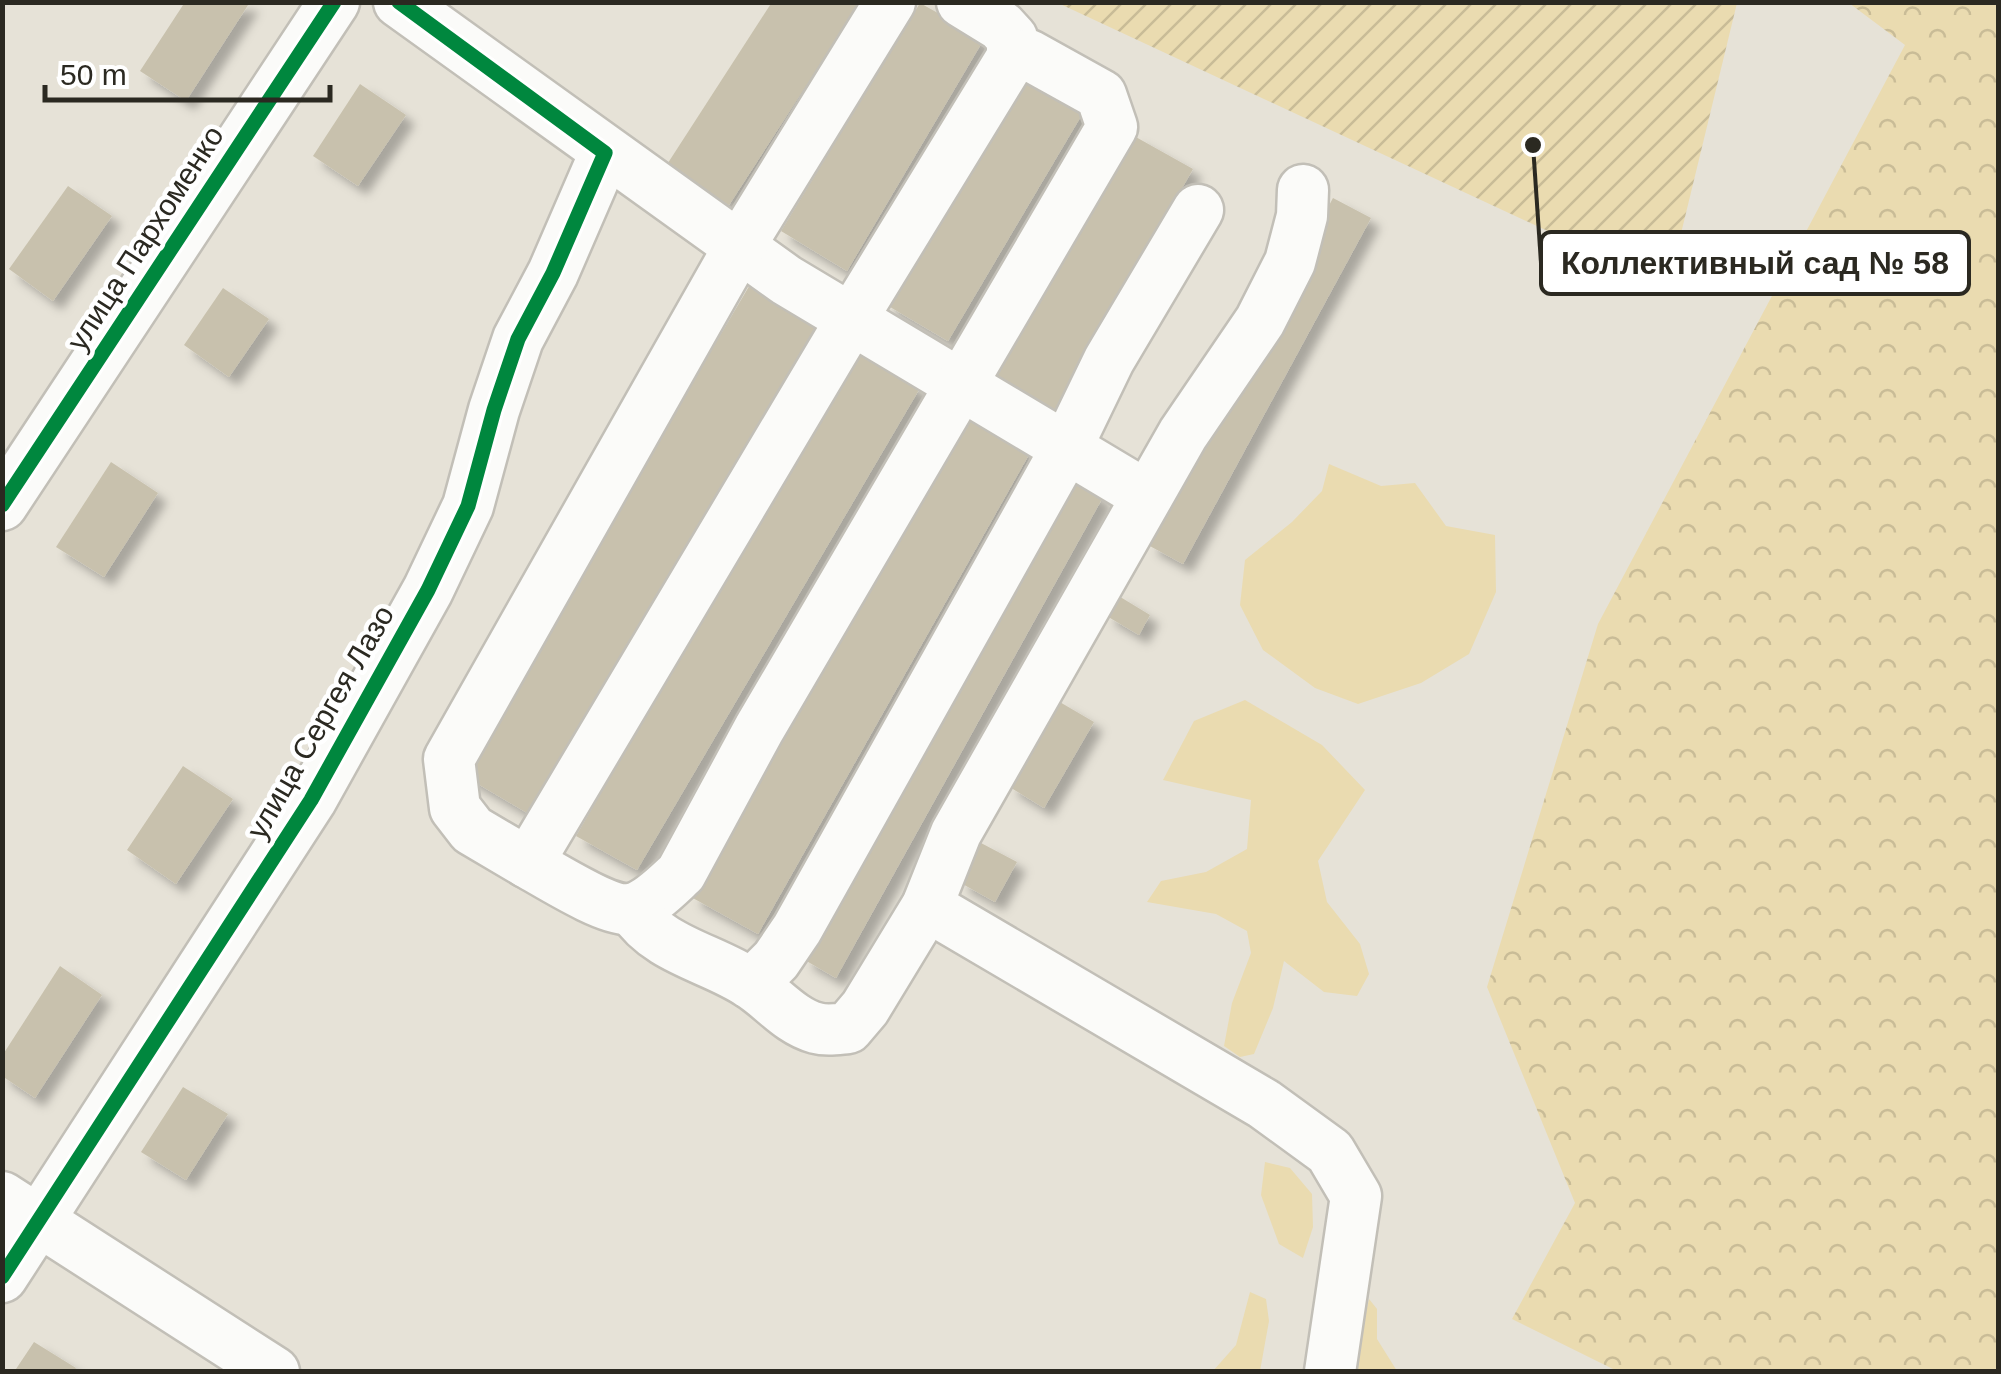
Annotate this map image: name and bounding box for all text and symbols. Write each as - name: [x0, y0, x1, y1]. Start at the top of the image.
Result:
- scale bar: [45, 40, 330, 102]
- text: 50 m: [60, 58, 127, 91]
- street label: улица Пархоменко: [60, 120, 230, 356]
- callout: Коллективный сад № 58: [1541, 232, 1969, 294]
- text: Коллективный сад № 58: [1561, 245, 1949, 281]
- street label: улица Сергея Лазо: [240, 600, 400, 844]

